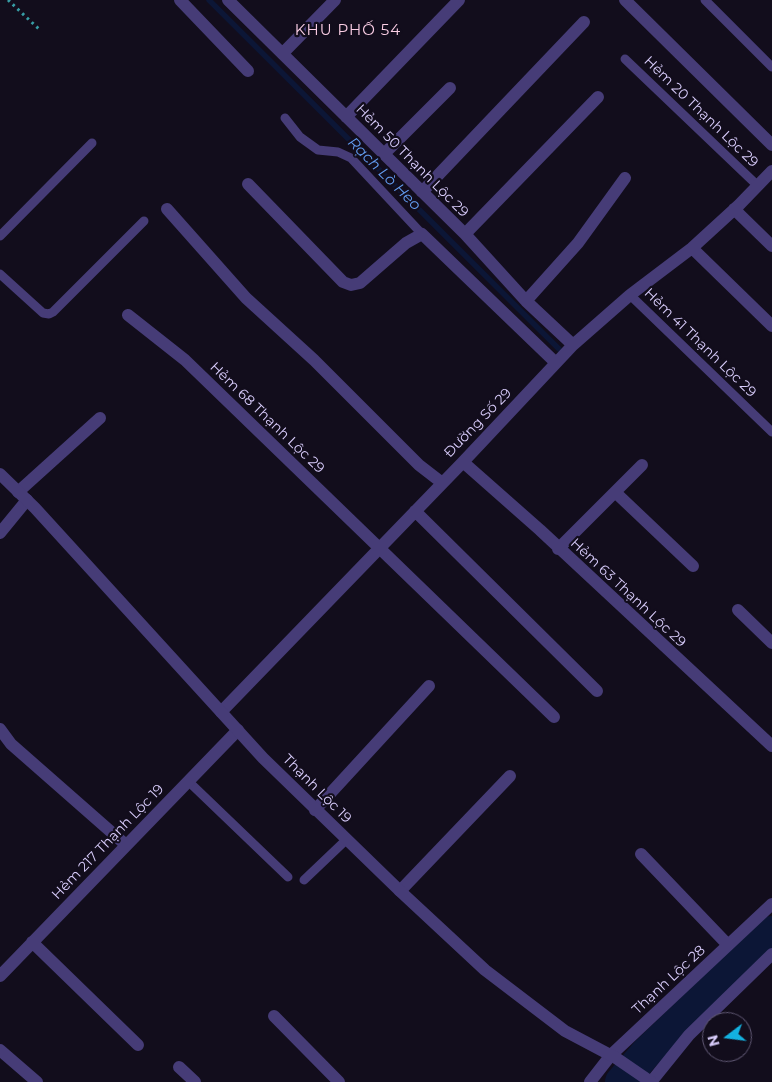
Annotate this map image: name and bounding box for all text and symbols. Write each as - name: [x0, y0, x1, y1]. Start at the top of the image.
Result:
- district label: KHU PHỐ 54: [294, 22, 402, 40]
- street label: Hẻm 20 Thạnh Lộc 29: [640, 53, 762, 171]
- street label: Hẻm 50 Thạnh Lộc 29: [352, 101, 472, 221]
- water label: Rạch Lò Heo: [344, 134, 424, 214]
- street label: Hẻm 41 Thạnh Lộc 29: [640, 285, 760, 401]
- street label: Hẻm 68 Thạnh Lộc 29: [206, 359, 328, 477]
- street label: Đường Số 29: [441, 385, 515, 461]
- street label: Hẻm 63 Thạnh Lộc 29: [567, 535, 689, 651]
- street label: Thạnh Lộc 19: [279, 751, 355, 827]
- street label: Hẻm 217 Thạnh Lộc 19: [49, 781, 167, 903]
- street label: Thạnh Lộc 28: [629, 942, 709, 1018]
- north arrow: [702, 1012, 752, 1062]
- text: N: [703, 1033, 724, 1048]

